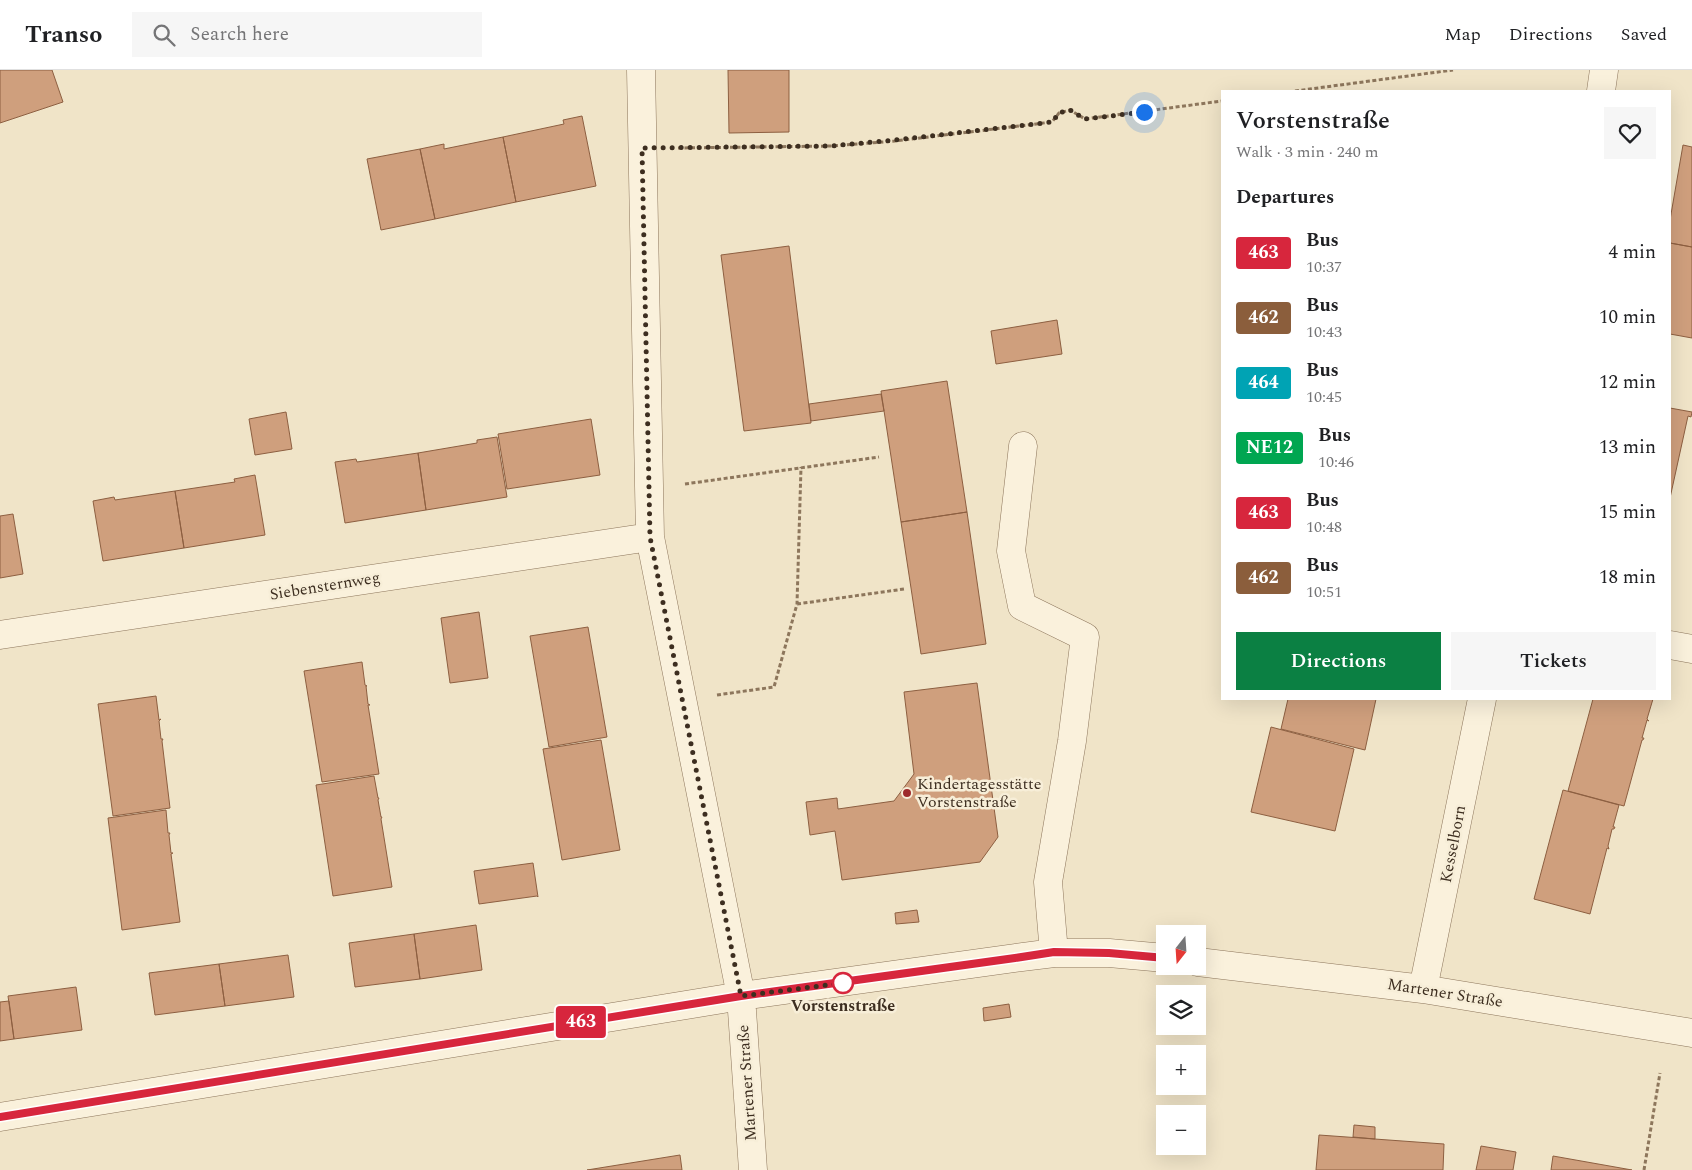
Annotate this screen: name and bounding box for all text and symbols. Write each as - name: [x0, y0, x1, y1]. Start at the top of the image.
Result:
- search box: [132, 12, 482, 57]
- text: Transo: [25, 17, 102, 53]
- text: Search here: [190, 20, 289, 49]
- icon: search: [150, 21, 178, 49]
- text: Map: [1445, 21, 1481, 48]
- text: Directions: [1509, 21, 1593, 48]
- text: Saved: [1621, 21, 1667, 48]
- your location: [1132, 100, 1157, 125]
- text: Vorstenstraße: [1236, 103, 1390, 139]
- button: heart: [1604, 107, 1656, 159]
- text: Walk · 3 min · 240 m: [1236, 140, 1379, 164]
- text: Departures: [1236, 183, 1334, 212]
- text: Bus: [1306, 226, 1339, 255]
- text: 4 min: [1608, 238, 1656, 267]
- text: 463: [1248, 239, 1279, 266]
- text: 10:37: [1306, 255, 1342, 279]
- text: Bus: [1306, 291, 1339, 320]
- text: 10 min: [1599, 303, 1656, 332]
- text: 462: [1248, 304, 1279, 331]
- text: 10:43: [1306, 320, 1342, 344]
- text: Bus: [1306, 356, 1339, 385]
- text: 12 min: [1599, 368, 1656, 397]
- text: 464: [1248, 369, 1279, 396]
- text: 10:45: [1306, 385, 1342, 409]
- text: Bus: [1318, 421, 1351, 450]
- text: 13 min: [1599, 433, 1656, 462]
- text: NE12: [1246, 434, 1293, 461]
- text: 10:46: [1318, 450, 1354, 474]
- text: Bus: [1306, 486, 1339, 515]
- text: 15 min: [1599, 498, 1656, 527]
- text: 463: [1248, 499, 1279, 526]
- text: 10:48: [1306, 515, 1342, 539]
- text: Bus: [1306, 551, 1339, 580]
- text: 18 min: [1599, 563, 1656, 592]
- text: 462: [1248, 564, 1279, 591]
- street label: Siebensternweg: [268, 565, 382, 607]
- text: 10:51: [1306, 580, 1342, 604]
- button: Directions: [1236, 632, 1441, 690]
- button: Tickets: [1451, 632, 1656, 690]
- place label: Kindertagesstätte Vorstenstraße: [917, 772, 1042, 814]
- marker: Kindertagesstätte Vorstenstraße: [901, 787, 913, 799]
- street label: Kesselborn: [1434, 803, 1472, 885]
- north arrow: [1156, 925, 1206, 975]
- map controls: [1156, 925, 1206, 1155]
- marker: Vorstenstraße: [832, 972, 854, 994]
- street label: Martener Straße: [1386, 972, 1504, 1014]
- button: layers: [1156, 985, 1206, 1035]
- place label: Vorstenstraße: [791, 994, 895, 1018]
- line badge: 463: [552, 1006, 610, 1038]
- text: 463: [566, 1008, 596, 1035]
- street label: Martener Straße: [731, 1024, 763, 1142]
- button: +: [1156, 1045, 1206, 1095]
- button: −: [1156, 1105, 1206, 1155]

